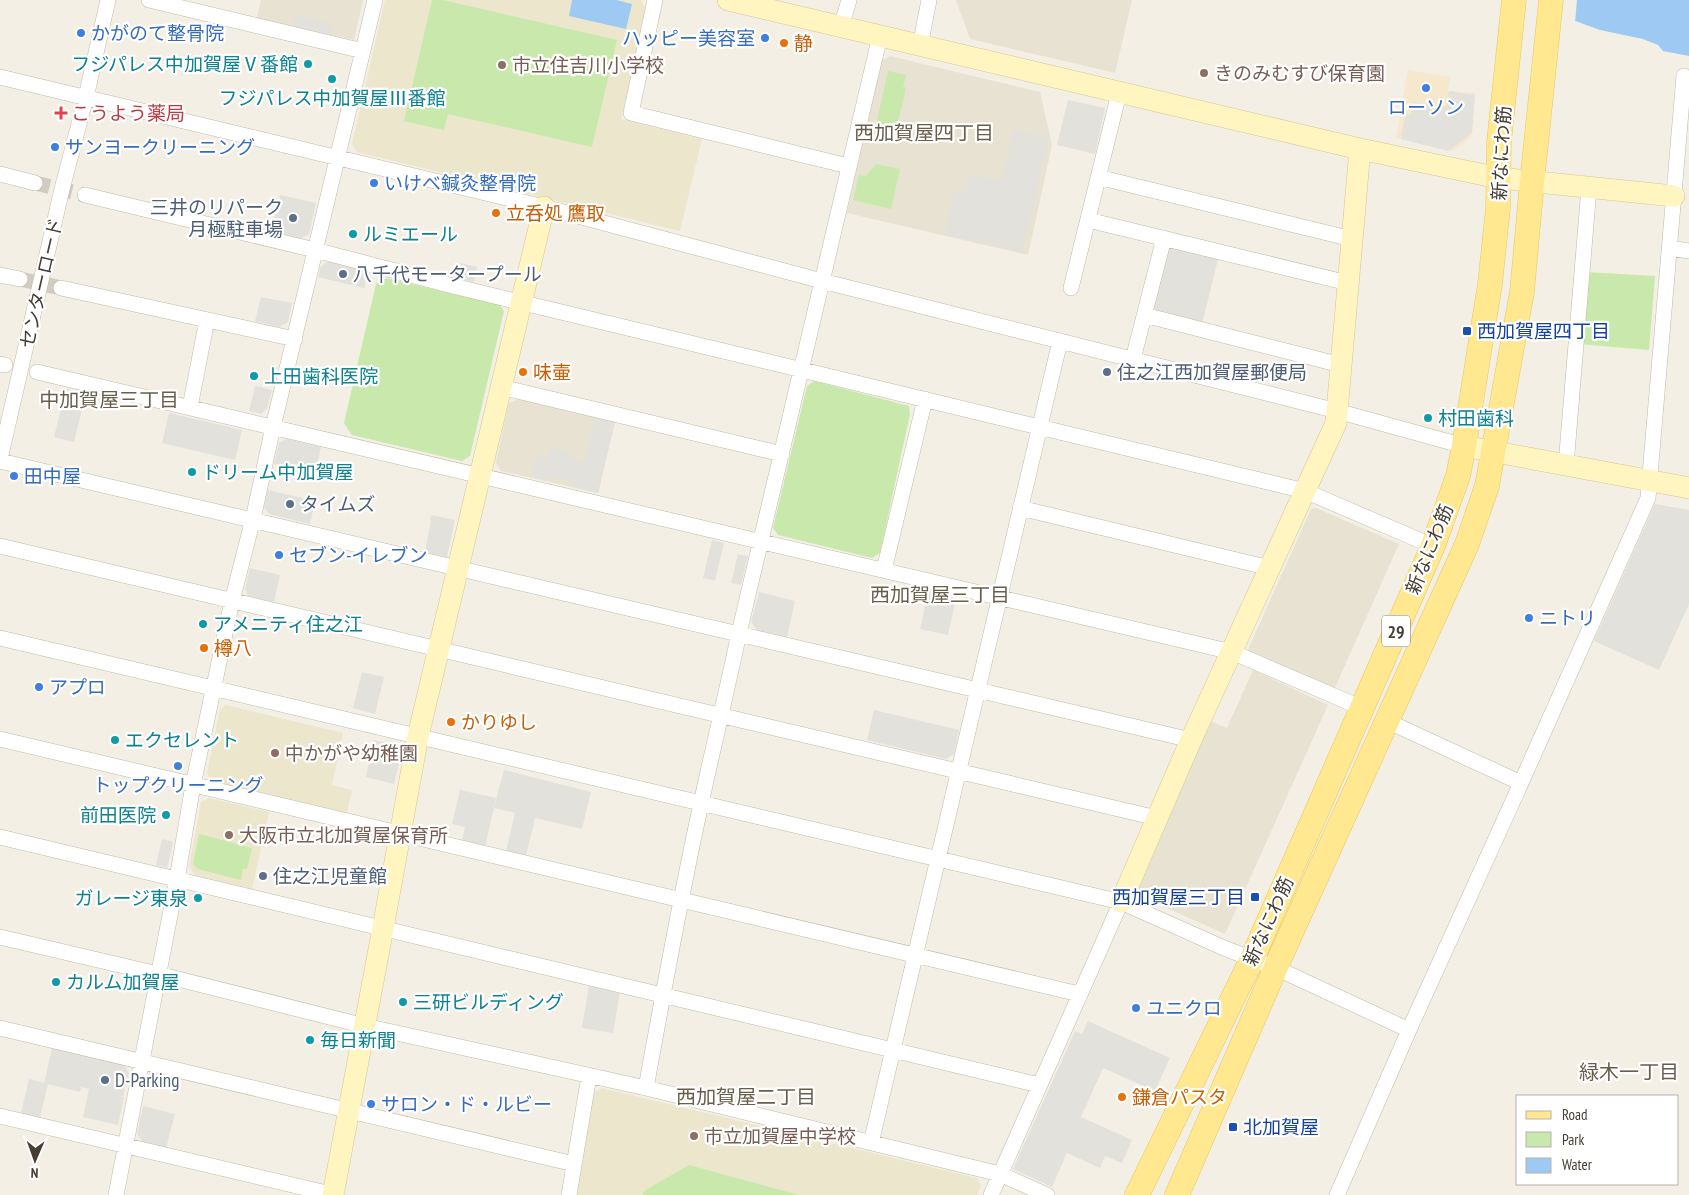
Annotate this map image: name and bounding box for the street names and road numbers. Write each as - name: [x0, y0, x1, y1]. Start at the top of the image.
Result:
- street label: 新なにわ筋: [1487, 105, 1515, 201]
- street label: センターロード: [14, 215, 68, 351]
- street label: 新なにわ筋: [1400, 500, 1458, 598]
- road number: 29: [1382, 616, 1410, 646]
- street label: 新なにわ筋: [1238, 873, 1298, 969]

